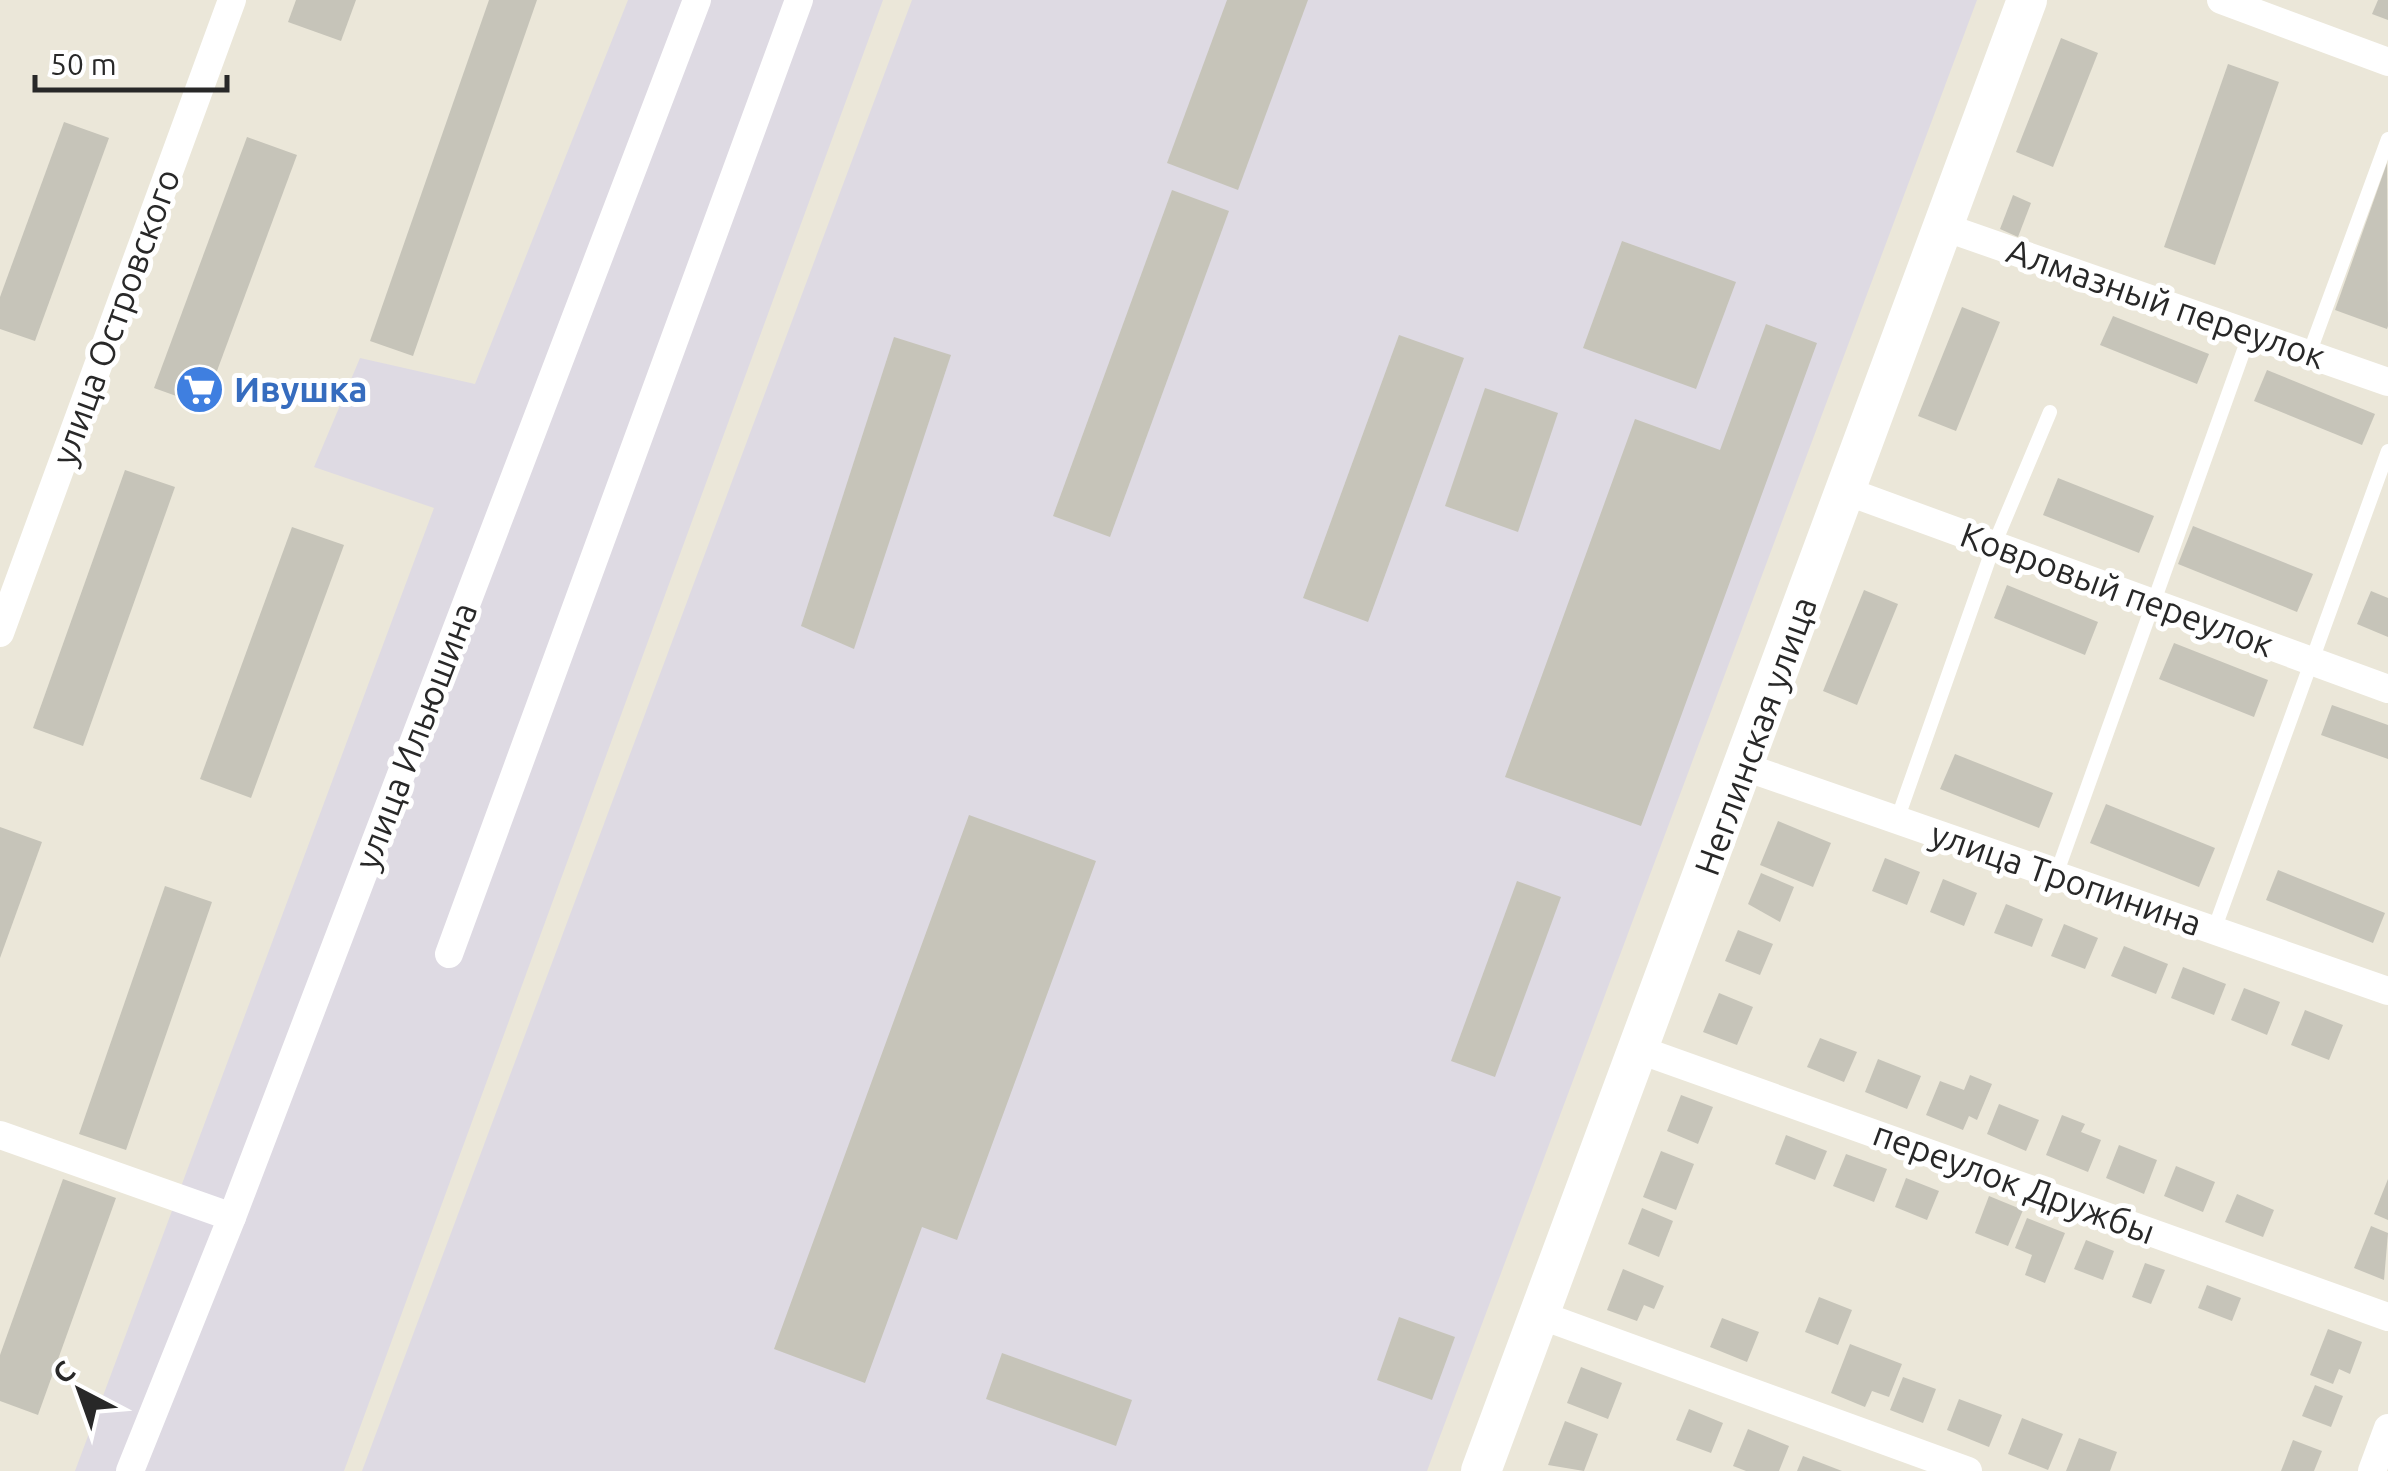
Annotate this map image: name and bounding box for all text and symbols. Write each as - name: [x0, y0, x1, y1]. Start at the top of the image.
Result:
- scale bar: [35, 30, 228, 92]
- text: 50 m: [50, 47, 117, 81]
- street label: улица Островского: [43, 163, 187, 470]
- street label: Алмазный переулок: [2002, 230, 2331, 376]
- supermarket icon: Ивушка: [173, 364, 225, 416]
- place label: Ивушка: [234, 369, 368, 409]
- street label: Ковровый переулок: [1955, 514, 2279, 664]
- street label: Неглинская улица: [1686, 591, 1824, 880]
- street label: улица Ильюшина: [346, 597, 484, 875]
- street label: улица Тропинина: [1926, 813, 2207, 943]
- street label: переулок Дружбы: [1868, 1113, 2161, 1252]
- north arrow: [30, 1341, 130, 1441]
- text: С: [46, 1354, 80, 1389]

